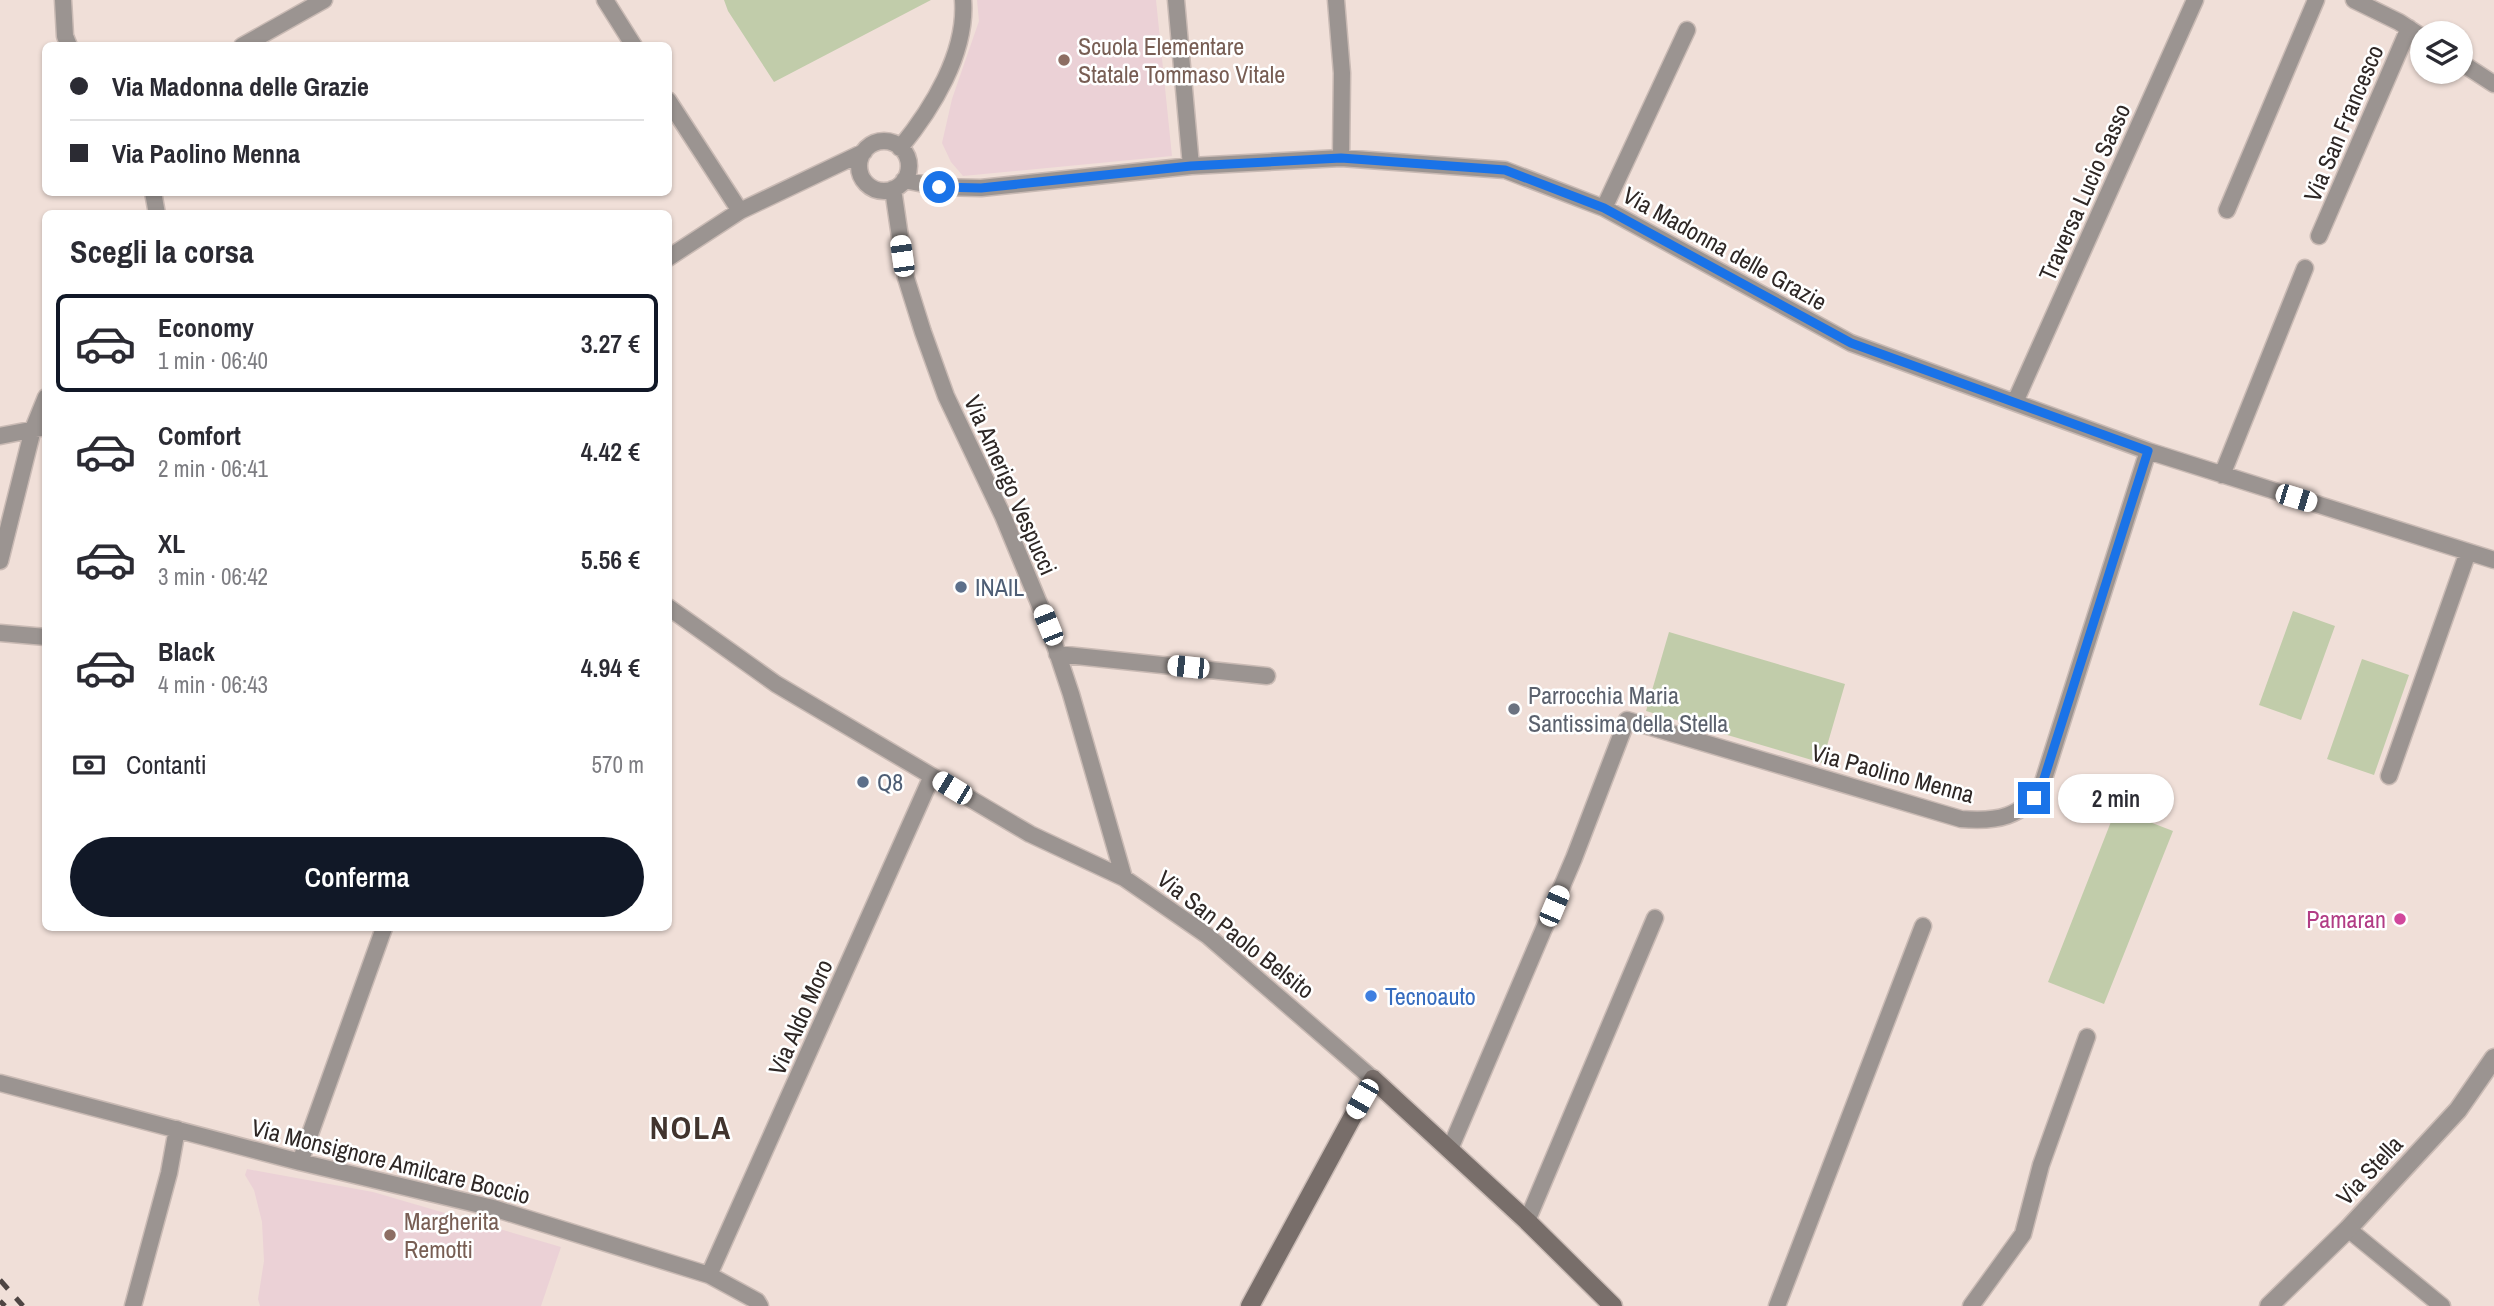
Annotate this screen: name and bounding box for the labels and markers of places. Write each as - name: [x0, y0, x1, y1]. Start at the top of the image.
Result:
- place label: Scuola Elementare Statale Tommaso Vitale: [1078, 30, 1285, 90]
- marker: Scuola Elementare Statale Tommaso Vitale: [1056, 52, 1072, 68]
- place label: INAIL: [975, 571, 1024, 603]
- marker: INAIL: [953, 579, 969, 595]
- place label: Parrocchia Maria Santissima della Stella: [1528, 679, 1728, 739]
- marker: Parrocchia Maria Santissima della Stella: [1506, 701, 1522, 717]
- place label: Q8: [877, 766, 903, 798]
- marker: Q8: [855, 774, 871, 790]
- place label: Pamaran: [2306, 903, 2386, 935]
- marker: Pamaran: [2392, 911, 2408, 927]
- place label: Tecnoauto: [1385, 980, 1476, 1012]
- marker: Tecnoauto: [1363, 988, 1379, 1004]
- place label: Margherita Remotti: [404, 1205, 499, 1265]
- marker: Margherita Remotti: [382, 1227, 398, 1243]

